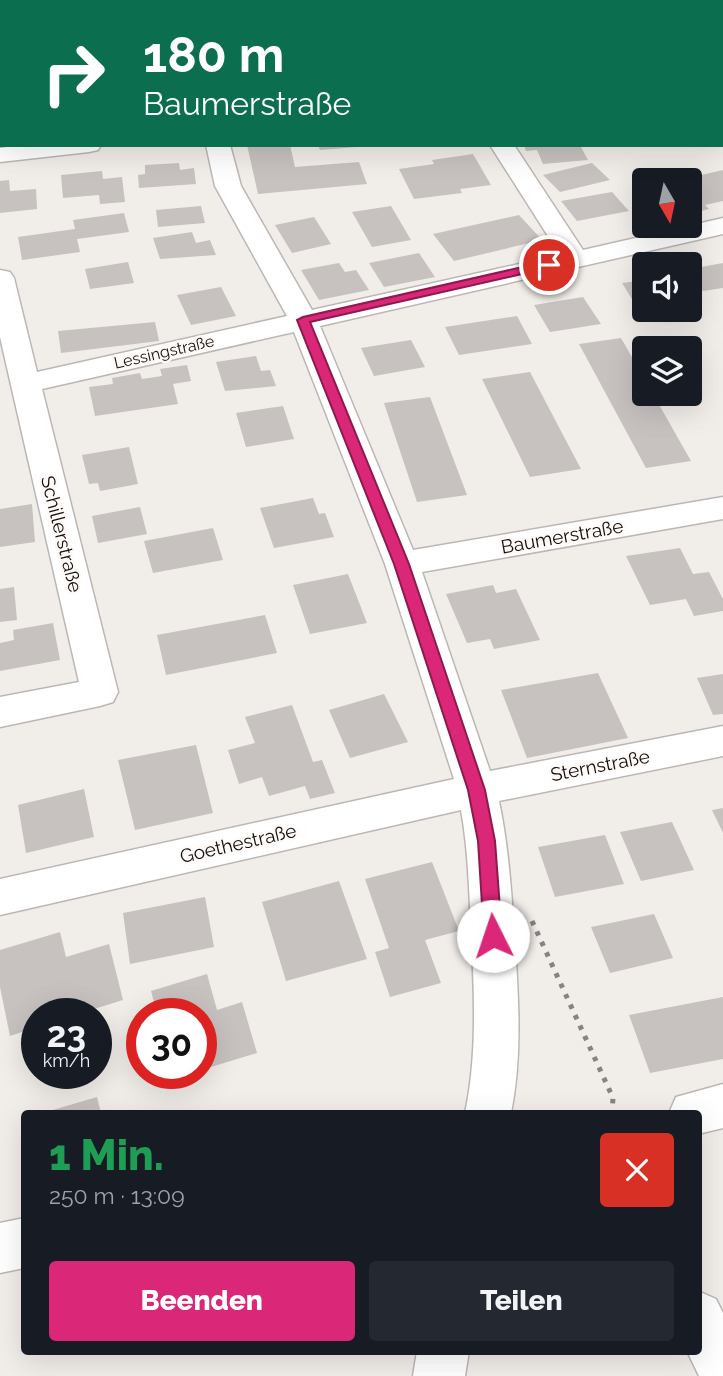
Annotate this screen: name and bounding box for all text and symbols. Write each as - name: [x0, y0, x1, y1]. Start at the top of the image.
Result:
- text: 180 m: [143, 26, 284, 83]
- icon: right: [28, 28, 119, 119]
- text: Baumerstraße: [143, 85, 351, 122]
- north arrow: [632, 168, 702, 238]
- map controls: [632, 168, 702, 406]
- pin: [519, 235, 579, 295]
- icon: arrive: [530, 246, 568, 284]
- button: sound: [632, 252, 702, 322]
- street label: Lessingstraße: [112, 331, 216, 373]
- button: layers: [632, 336, 702, 406]
- street label: Schillerstraße: [37, 473, 87, 595]
- street label: Baumerstraße: [499, 514, 625, 558]
- street label: Sternstraße: [549, 745, 651, 785]
- street label: Goethestraße: [178, 819, 298, 867]
- position arrow: [456, 899, 530, 973]
- speed limit sign: 30: [126, 998, 217, 1089]
- text: 23: [47, 1014, 86, 1055]
- text: km/h: [43, 1050, 90, 1071]
- text: 1 Min.: [49, 1131, 164, 1180]
- button: close: [600, 1133, 674, 1207]
- text: 250 m · 13:09: [49, 1182, 185, 1209]
- button: Beenden: [49, 1261, 355, 1341]
- button: Teilen: [369, 1261, 674, 1341]

